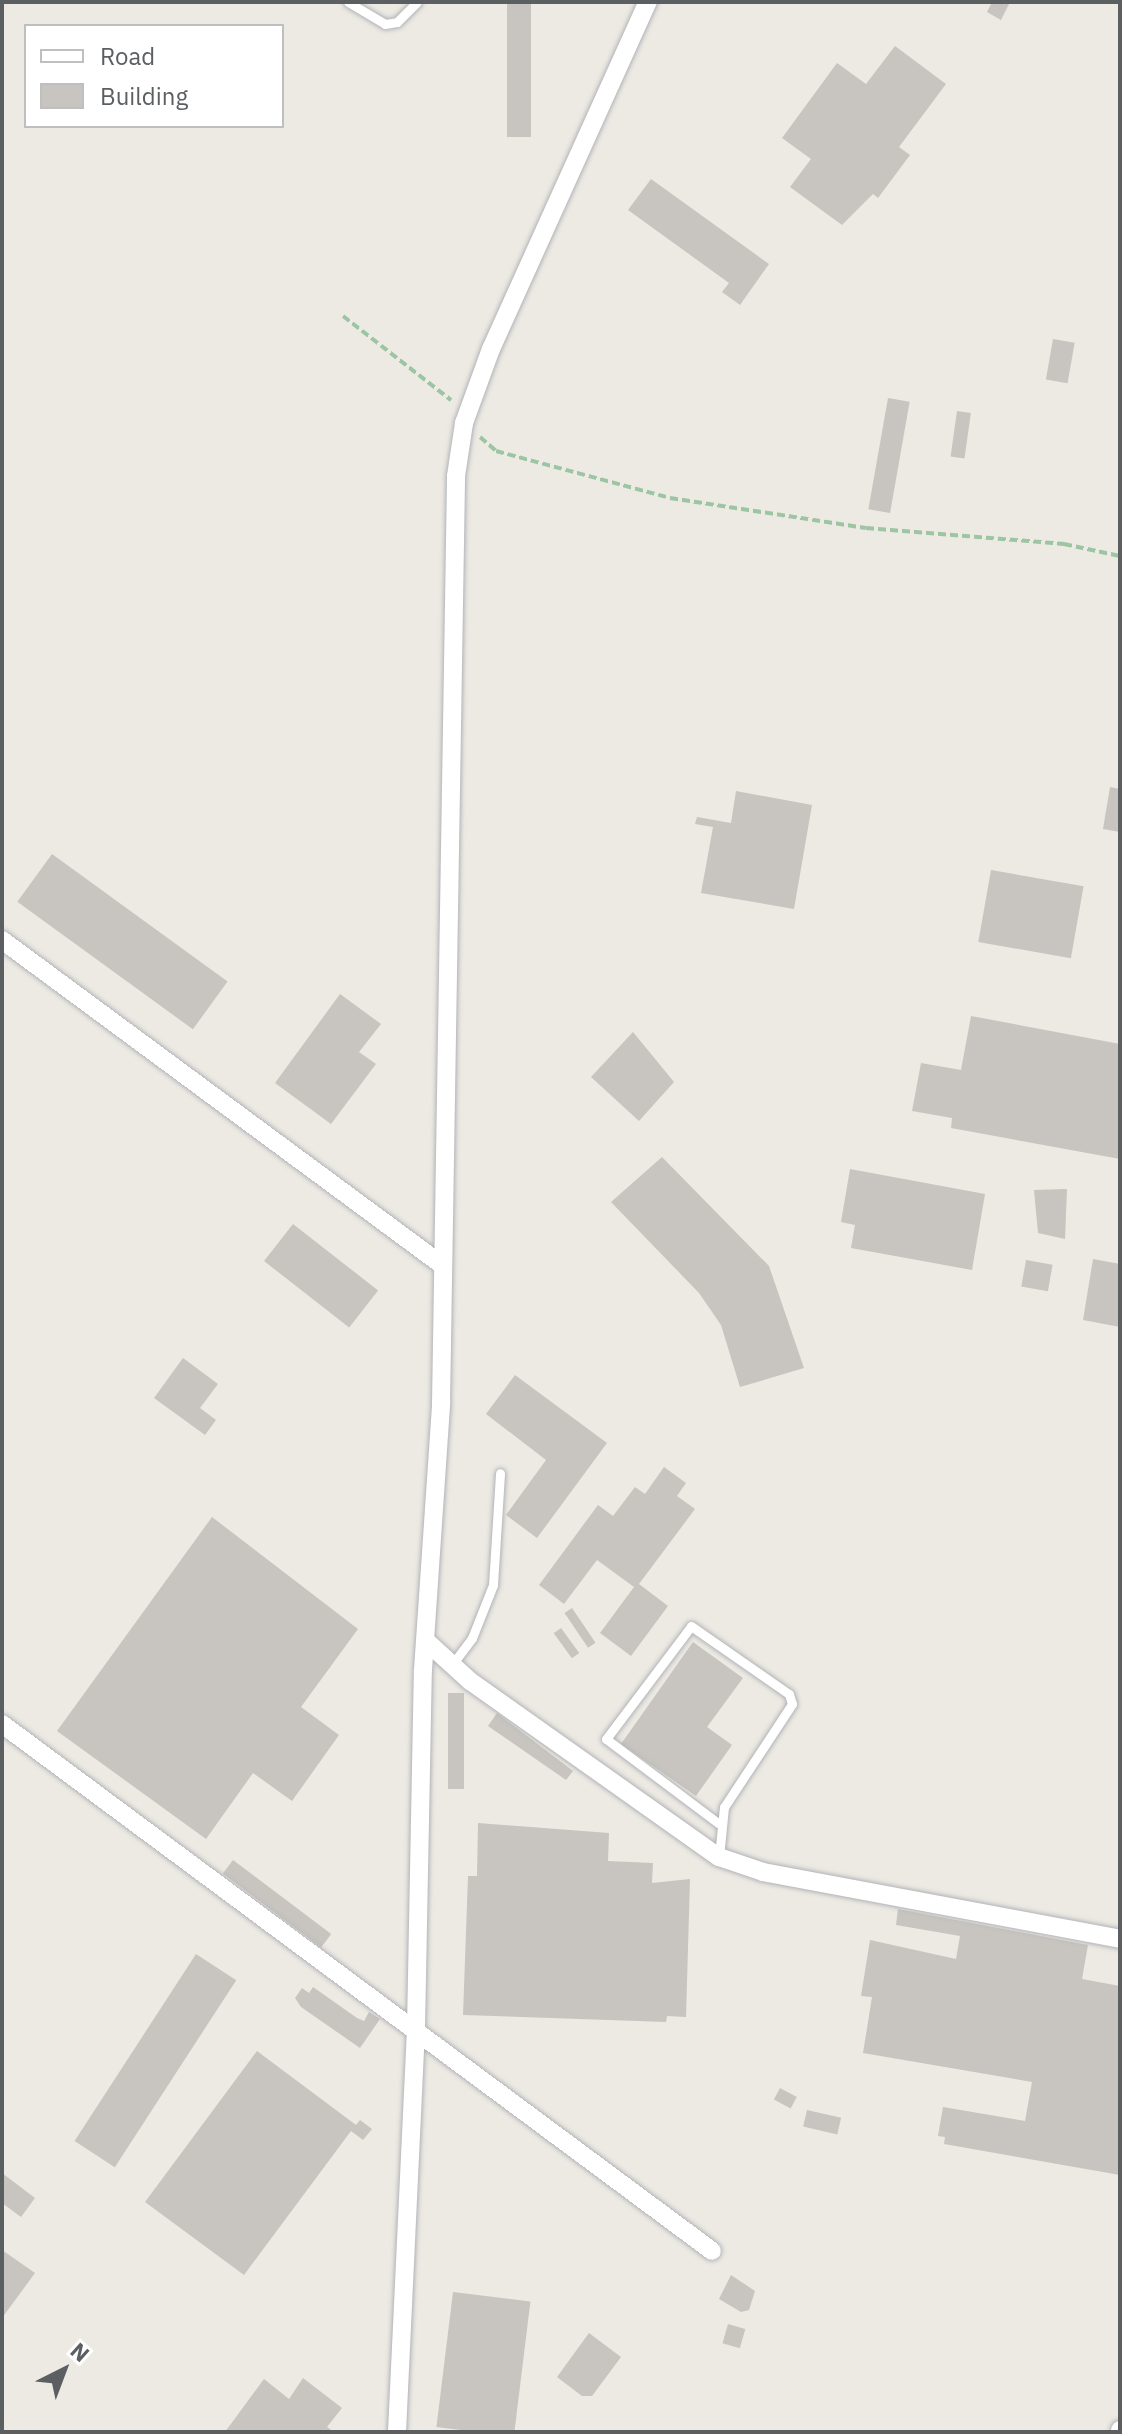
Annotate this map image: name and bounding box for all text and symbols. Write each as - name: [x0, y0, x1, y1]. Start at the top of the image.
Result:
- legend: [24, 24, 284, 128]
- text: Road: [100, 40, 155, 72]
- text: Building: [100, 80, 188, 112]
- north arrow: [24, 2330, 104, 2410]
- text: N: [65, 2336, 96, 2368]

